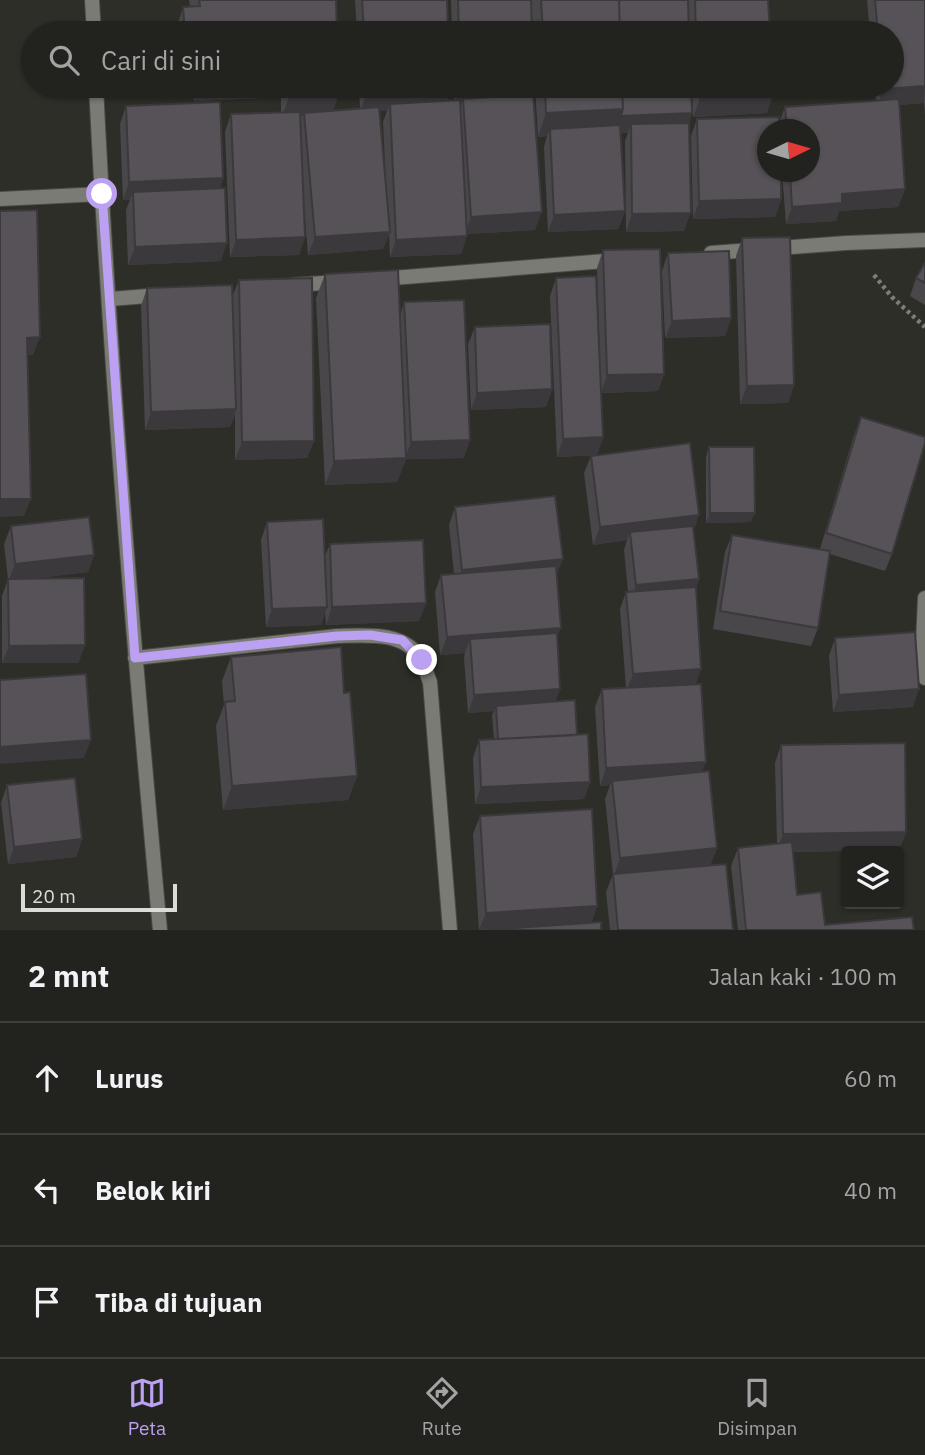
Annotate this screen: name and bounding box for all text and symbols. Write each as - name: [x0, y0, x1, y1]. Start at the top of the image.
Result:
- search box: [21, 21, 904, 98]
- icon: search: [45, 41, 83, 79]
- text: Cari di sini: [101, 43, 221, 77]
- north arrow: [757, 119, 820, 182]
- route start: [86, 178, 117, 209]
- route end: [406, 644, 437, 675]
- map controls: [841, 846, 904, 909]
- button: layers: [841, 846, 904, 909]
- scale bar: [21, 881, 177, 913]
- text: 20 m: [32, 884, 76, 908]
- text: 2 mnt: [28, 956, 109, 995]
- text: Jalan kaki · 100 m: [709, 961, 897, 991]
- icon: ahead: [28, 1059, 66, 1097]
- text: Lurus: [95, 1061, 163, 1095]
- text: 60 m: [844, 1063, 897, 1093]
- icon: left: [28, 1171, 66, 1209]
- text: Belok kiri: [95, 1173, 211, 1207]
- text: 40 m: [844, 1175, 897, 1205]
- icon: arrive: [28, 1283, 66, 1321]
- text: Tiba di tujuan: [95, 1285, 262, 1319]
- tab: Peta: [128, 1374, 166, 1440]
- tab: Rute: [422, 1374, 462, 1440]
- tab: Disimpan: [717, 1374, 797, 1440]

